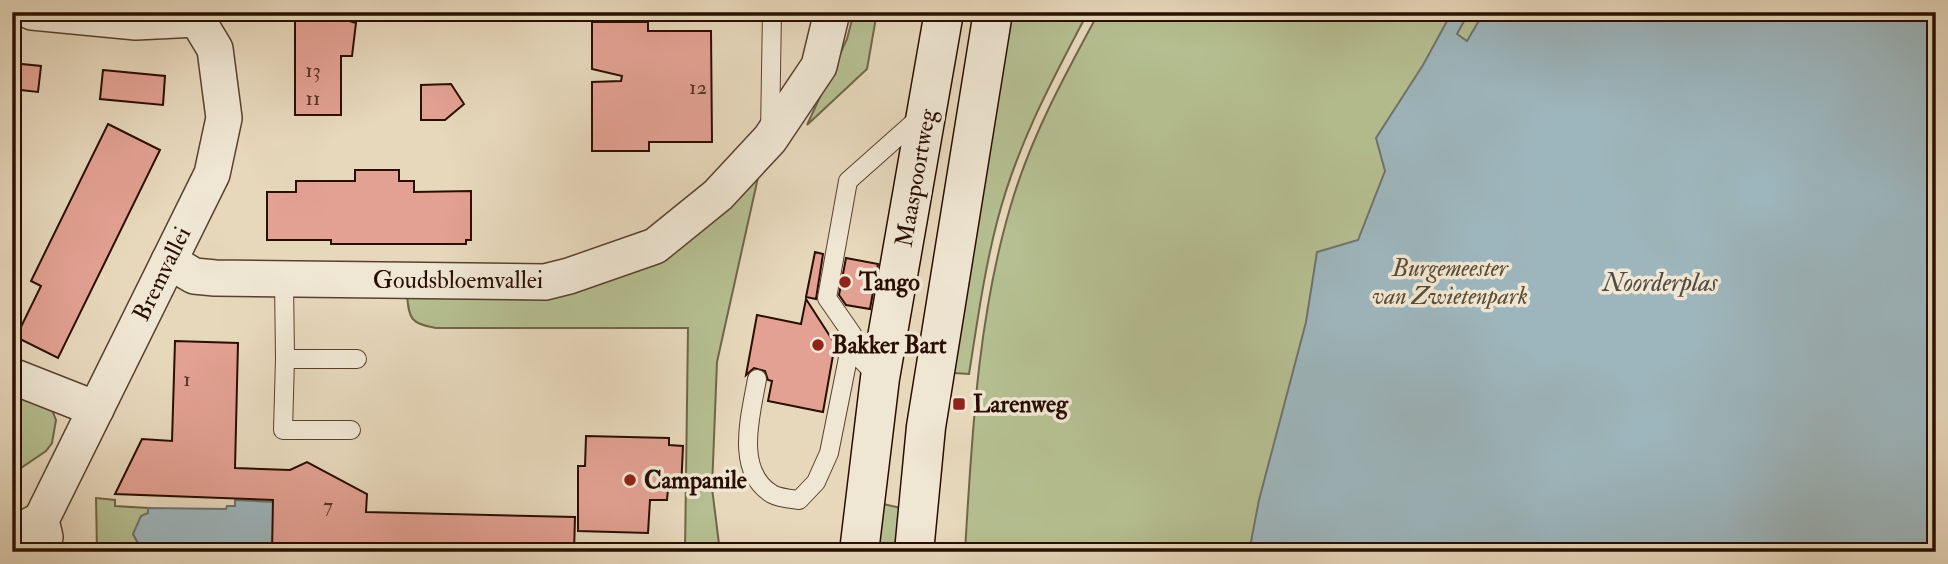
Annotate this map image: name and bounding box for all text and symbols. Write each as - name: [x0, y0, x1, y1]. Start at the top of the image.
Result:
- house number: 13: [305, 57, 321, 84]
- house number: 12: [689, 74, 707, 101]
- house number: 11: [306, 85, 321, 112]
- street label: Maaspoortweg: [889, 105, 944, 249]
- street label: Bremvallei: [126, 222, 198, 326]
- park label: Burgemeester van Zwietenpark: [1372, 253, 1528, 312]
- street label: Goudsbloemvallei: [373, 265, 543, 296]
- place label: Tango: [858, 267, 920, 298]
- water label: Noorderplas: [1601, 267, 1718, 299]
- marker: Tango: [837, 274, 853, 290]
- place label: Bakker Bart: [832, 330, 947, 361]
- marker: Bakker Bart: [810, 337, 826, 353]
- house number: 1: [183, 366, 191, 393]
- place label: Larenweg: [973, 389, 1069, 420]
- marker: Larenweg: [951, 396, 967, 412]
- place label: Campanile: [644, 465, 747, 496]
- marker: Campanile: [622, 472, 638, 488]
- house number: 7: [323, 492, 333, 519]

